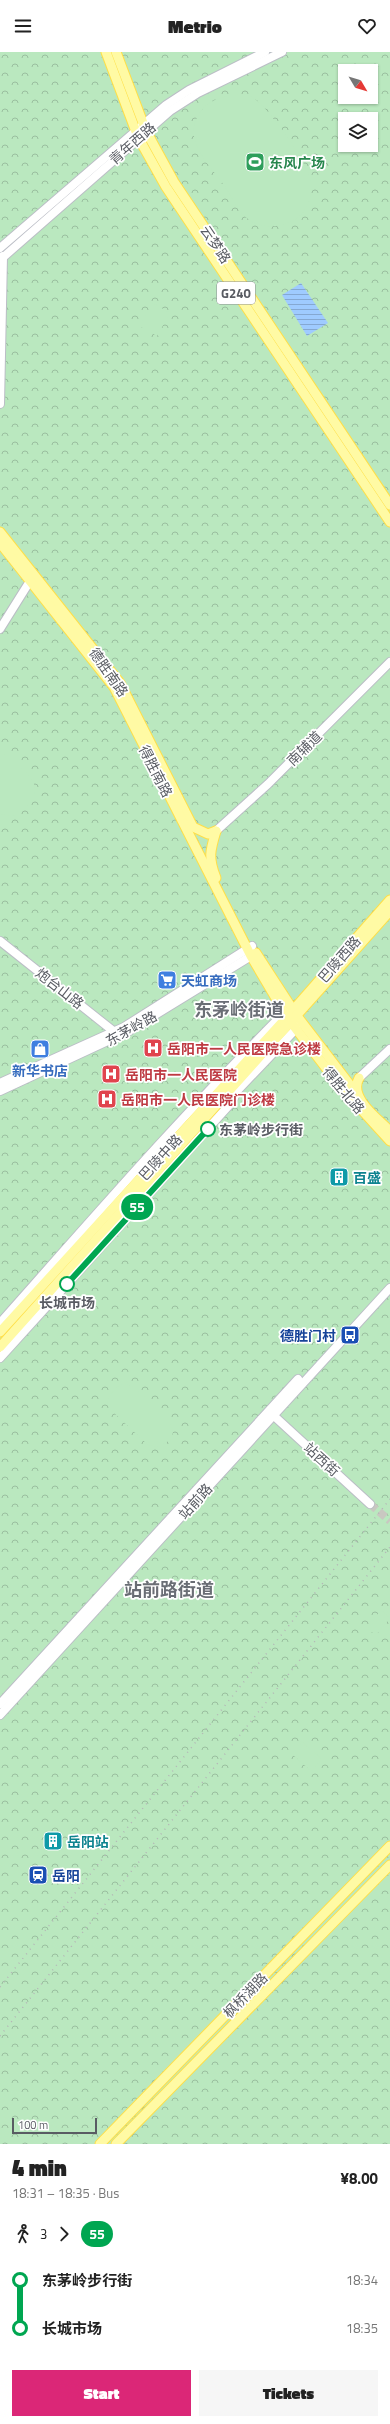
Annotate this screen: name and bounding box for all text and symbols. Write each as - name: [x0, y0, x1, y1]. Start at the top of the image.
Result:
- text: Metrio: [168, 13, 222, 40]
- icon: menu: [12, 15, 34, 37]
- icon: heart: [356, 15, 378, 37]
- north arrow: [338, 64, 378, 104]
- map controls: [338, 64, 378, 152]
- button: layers: [338, 112, 378, 152]
- street label: 青年西路: [104, 117, 160, 169]
- sports icon: 东风广场: [244, 151, 266, 173]
- place label: 东风广场: [269, 152, 325, 173]
- street label: 云梦路: [196, 221, 236, 267]
- road number: G240: [217, 282, 255, 304]
- street label: 德胜南路: [84, 643, 134, 701]
- street label: 南辅道: [282, 726, 326, 770]
- street label: 得胜南路: [134, 741, 178, 801]
- street label: 巴陵西路: [313, 931, 365, 987]
- street label: 炮台山路: [31, 962, 89, 1014]
- supermarket icon: 天虹商场: [156, 969, 178, 991]
- place label: 天虹商场: [181, 970, 237, 991]
- district label: 东茅岭街道: [194, 996, 284, 1023]
- street label: 东茅岭路: [101, 1005, 161, 1051]
- hospital icon: 岳阳市一人民医院急诊楼: [142, 1037, 164, 1059]
- shop icon: 新华书店: [29, 1038, 51, 1060]
- place label: 岳阳市一人民医院急诊楼: [167, 1038, 321, 1059]
- place label: 新华书店: [12, 1060, 68, 1081]
- street label: 得胜北路: [318, 1062, 370, 1118]
- hospital icon: 岳阳市一人民医院: [100, 1063, 122, 1085]
- place label: 岳阳市一人民医院: [125, 1064, 237, 1085]
- hospital icon: 岳阳市一人民医院门诊楼: [96, 1088, 118, 1110]
- place label: 岳阳市一人民医院门诊楼: [121, 1089, 275, 1110]
- place label: 东茅岭步行街: [219, 1119, 303, 1140]
- marker: 东茅岭步行街: [200, 1121, 216, 1137]
- street label: 巴陵中路: [133, 1129, 187, 1185]
- building icon: 百盛: [328, 1166, 350, 1188]
- place label: 百盛: [353, 1167, 381, 1188]
- line badge: 55: [119, 1194, 155, 1220]
- text: 55: [129, 1196, 145, 1217]
- marker: 长城市场: [59, 1276, 75, 1292]
- place label: 长城市场: [39, 1292, 95, 1313]
- bus stop icon: 德胜门村: [339, 1324, 361, 1346]
- place label: 德胜门村: [280, 1325, 336, 1346]
- street label: 站西街: [299, 1437, 345, 1481]
- street label: 站前路: [173, 1478, 217, 1524]
- district label: 站前路街道: [124, 1576, 214, 1603]
- building icon: 岳阳站: [42, 1830, 64, 1852]
- place label: 岳阳站: [67, 1831, 109, 1852]
- station icon: 岳阳: [27, 1864, 49, 1886]
- place label: 岳阳: [52, 1865, 80, 1886]
- street label: 枫桥湖路: [218, 1968, 272, 2022]
- scale bar: [12, 2116, 97, 2135]
- text: 100 m: [18, 2117, 48, 2133]
- text: 4 min: [12, 2151, 67, 2185]
- text: ¥8.00: [341, 2167, 378, 2190]
- text: 18:31 – 18:35 · Bus: [12, 2183, 119, 2203]
- icon: walk: [12, 2223, 34, 2245]
- icon: forward: [53, 2223, 75, 2245]
- text: 55: [89, 2223, 105, 2244]
- text: 3: [40, 2224, 47, 2244]
- text: 东茅岭步行街: [42, 2269, 132, 2292]
- text: 18:34: [346, 2270, 378, 2290]
- text: 长城市场: [42, 2317, 102, 2340]
- text: 18:35: [346, 2318, 378, 2338]
- button: Start: [12, 2370, 191, 2416]
- button: Tickets: [199, 2370, 378, 2416]

